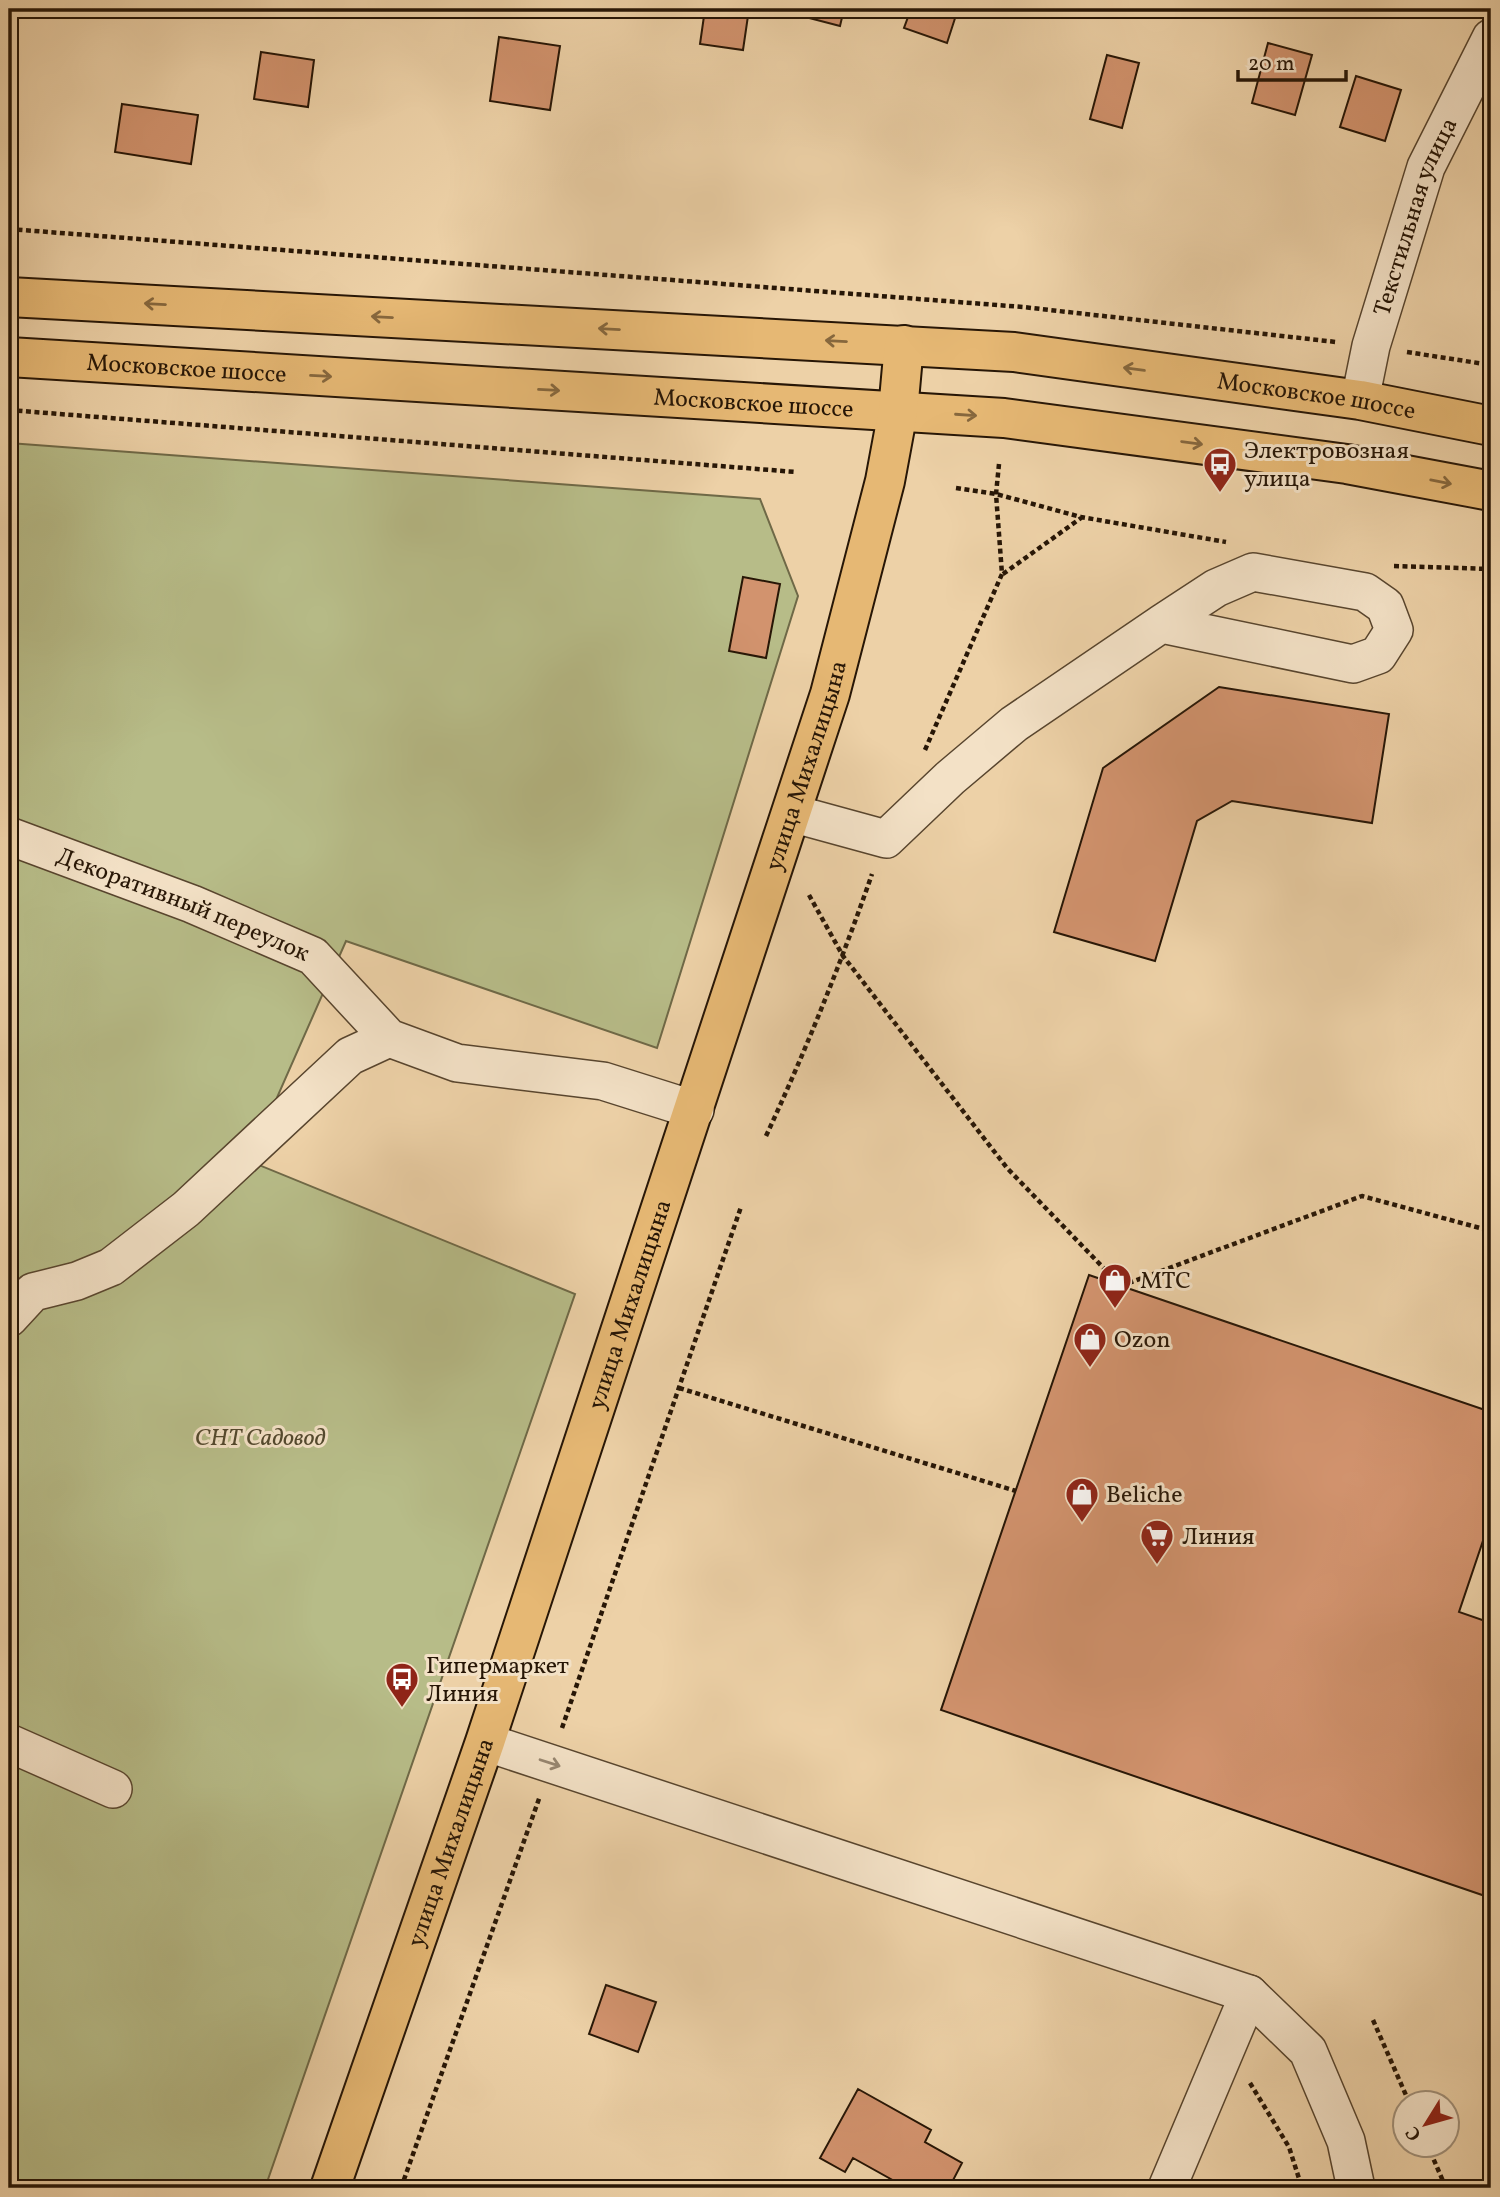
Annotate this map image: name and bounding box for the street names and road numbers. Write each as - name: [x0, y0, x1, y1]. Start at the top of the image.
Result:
- street label: Текстильная улица: [1366, 112, 1467, 320]
- street label: Московское шоссе: [85, 347, 288, 393]
- street label: Московское шоссе: [1215, 365, 1418, 430]
- street label: Московское шоссе: [652, 382, 855, 428]
- street label: улица Михалицына: [758, 657, 857, 876]
- street label: Декоративный переулок: [51, 840, 314, 972]
- street label: улица Михалицына: [581, 1195, 681, 1414]
- street label: улица Михалицына: [400, 1734, 504, 1952]

